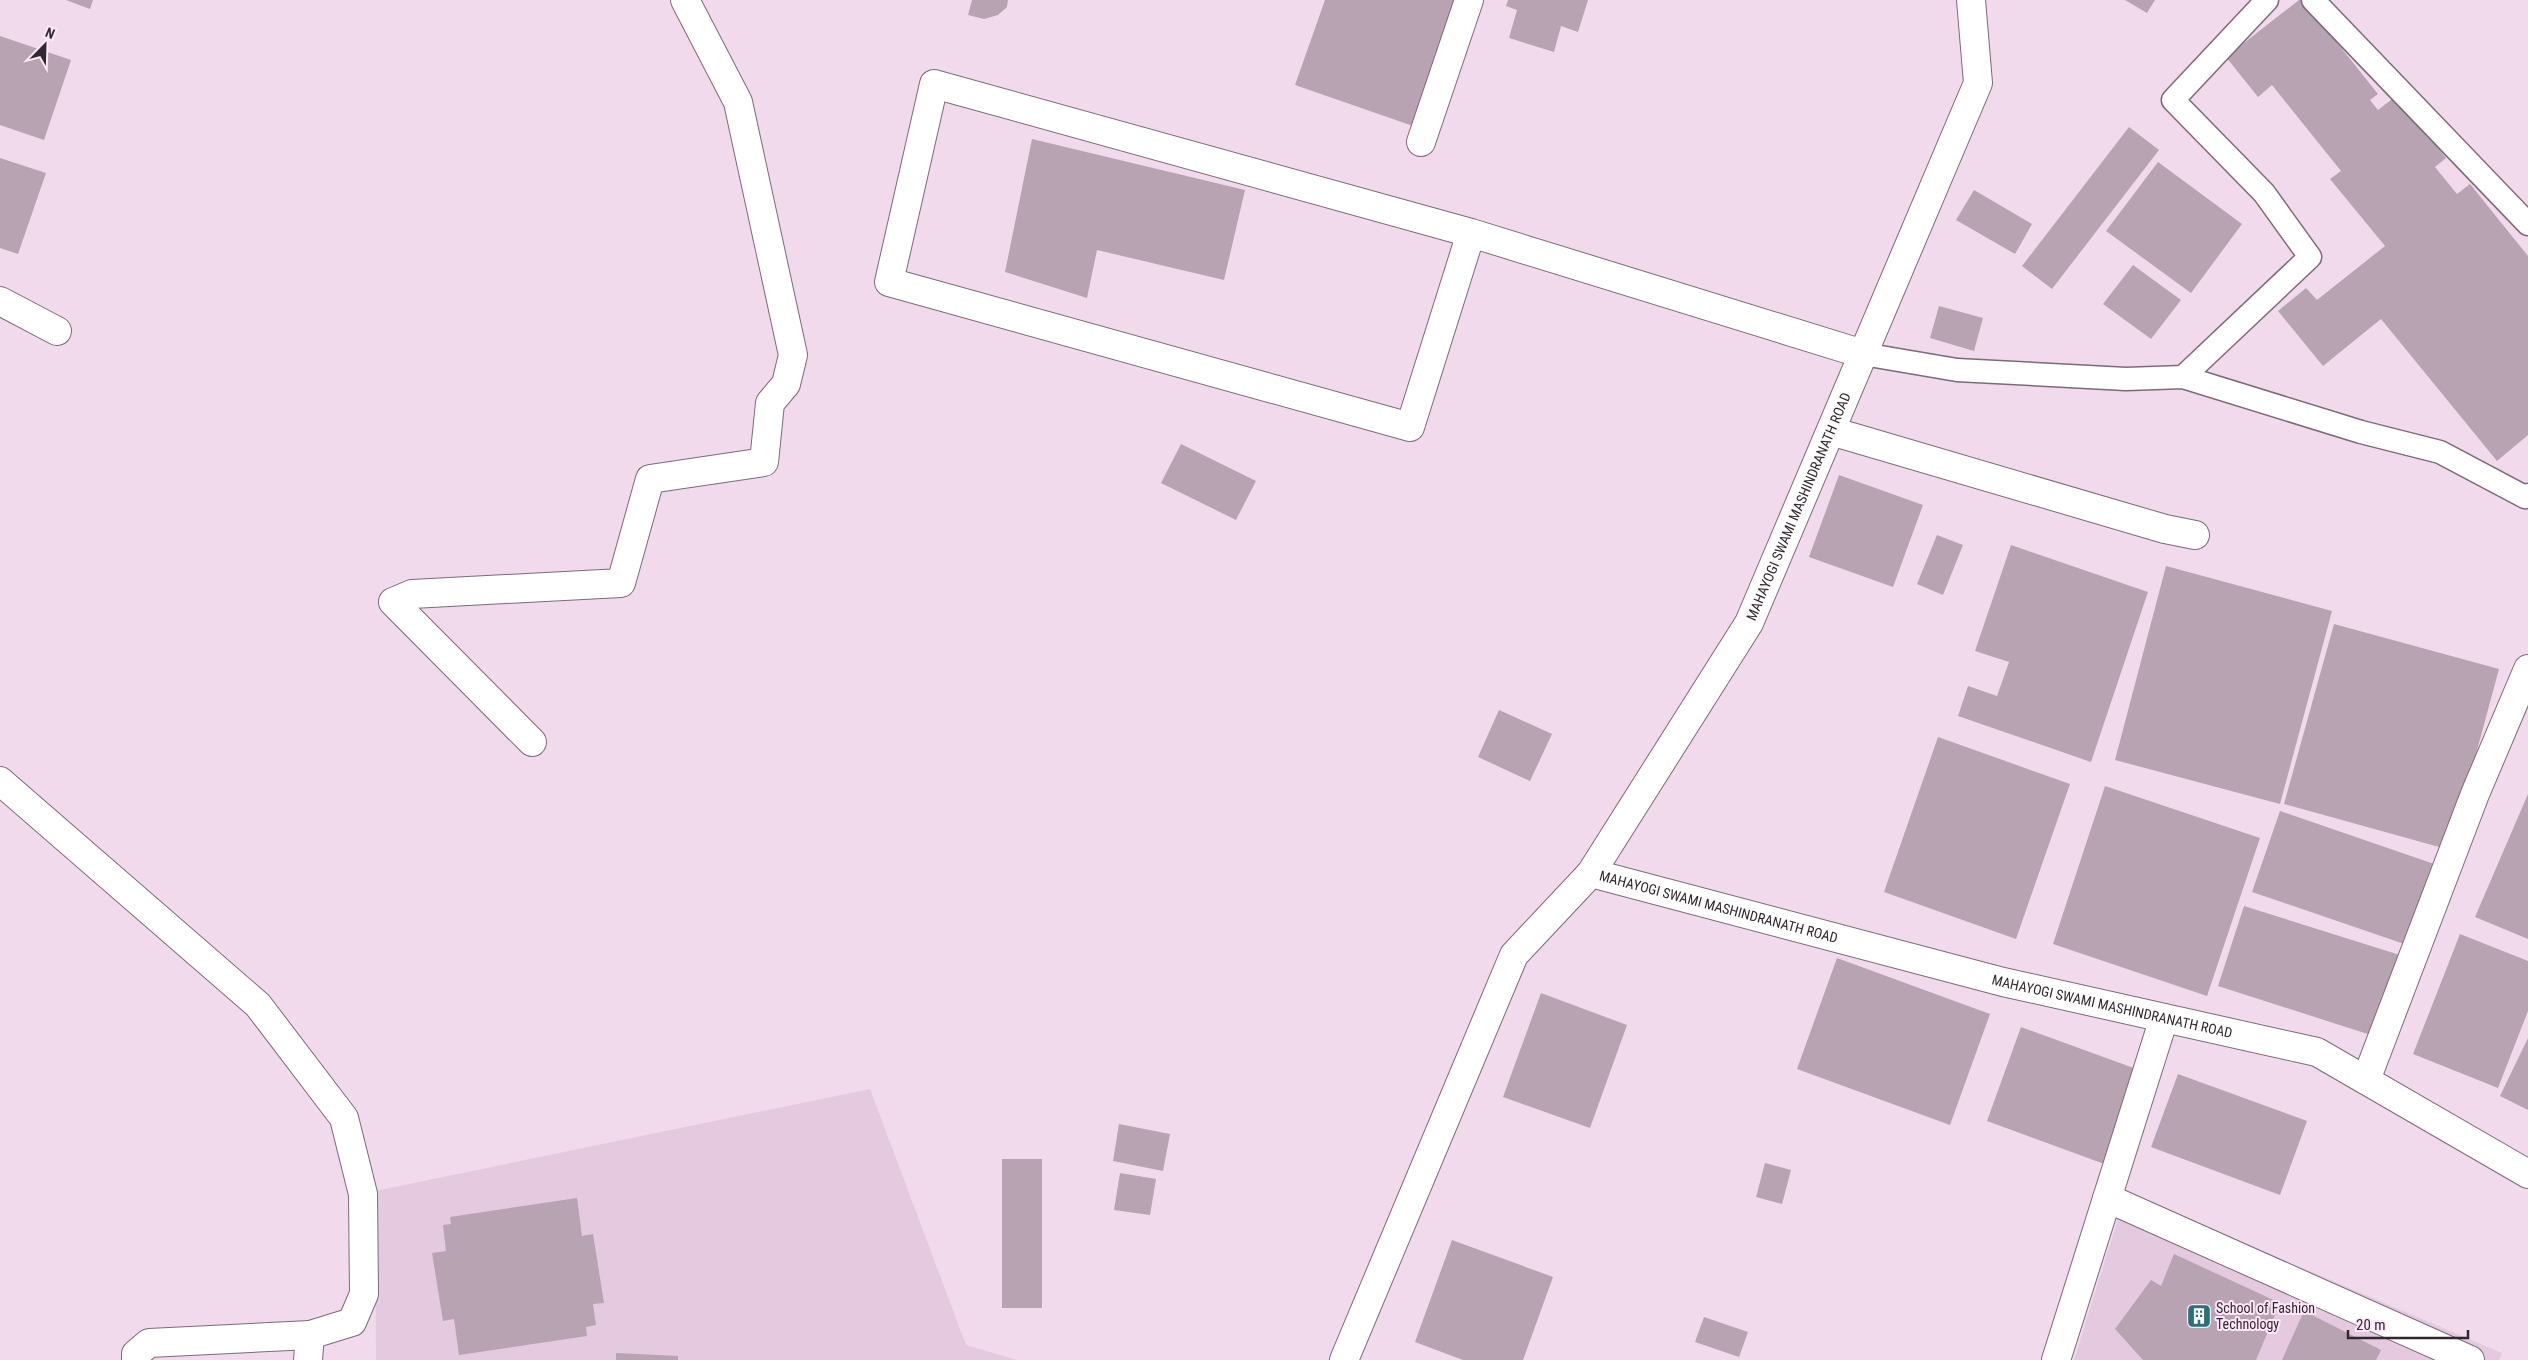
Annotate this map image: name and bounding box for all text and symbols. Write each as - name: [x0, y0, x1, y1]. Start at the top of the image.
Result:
- north arrow: [20, 20, 70, 70]
- text: N: [43, 24, 57, 42]
- street label: MAHAYOGI SWAMI MASHINDRANATH ROAD: [1743, 390, 1854, 623]
- street label: MAHAYOGI SWAMI MASHINDRANATH ROAD: [1598, 868, 1840, 946]
- street label: MAHAYOGI SWAMI MASHINDRANATH ROAD: [1990, 971, 2234, 1041]
- place label: School of Fashion Technology: [2216, 1300, 2315, 1332]
- building icon: School of Fashion Technology: [2186, 1303, 2212, 1329]
- scale bar: [2348, 1308, 2468, 1340]
- text: 20 m: [2356, 1316, 2386, 1334]

